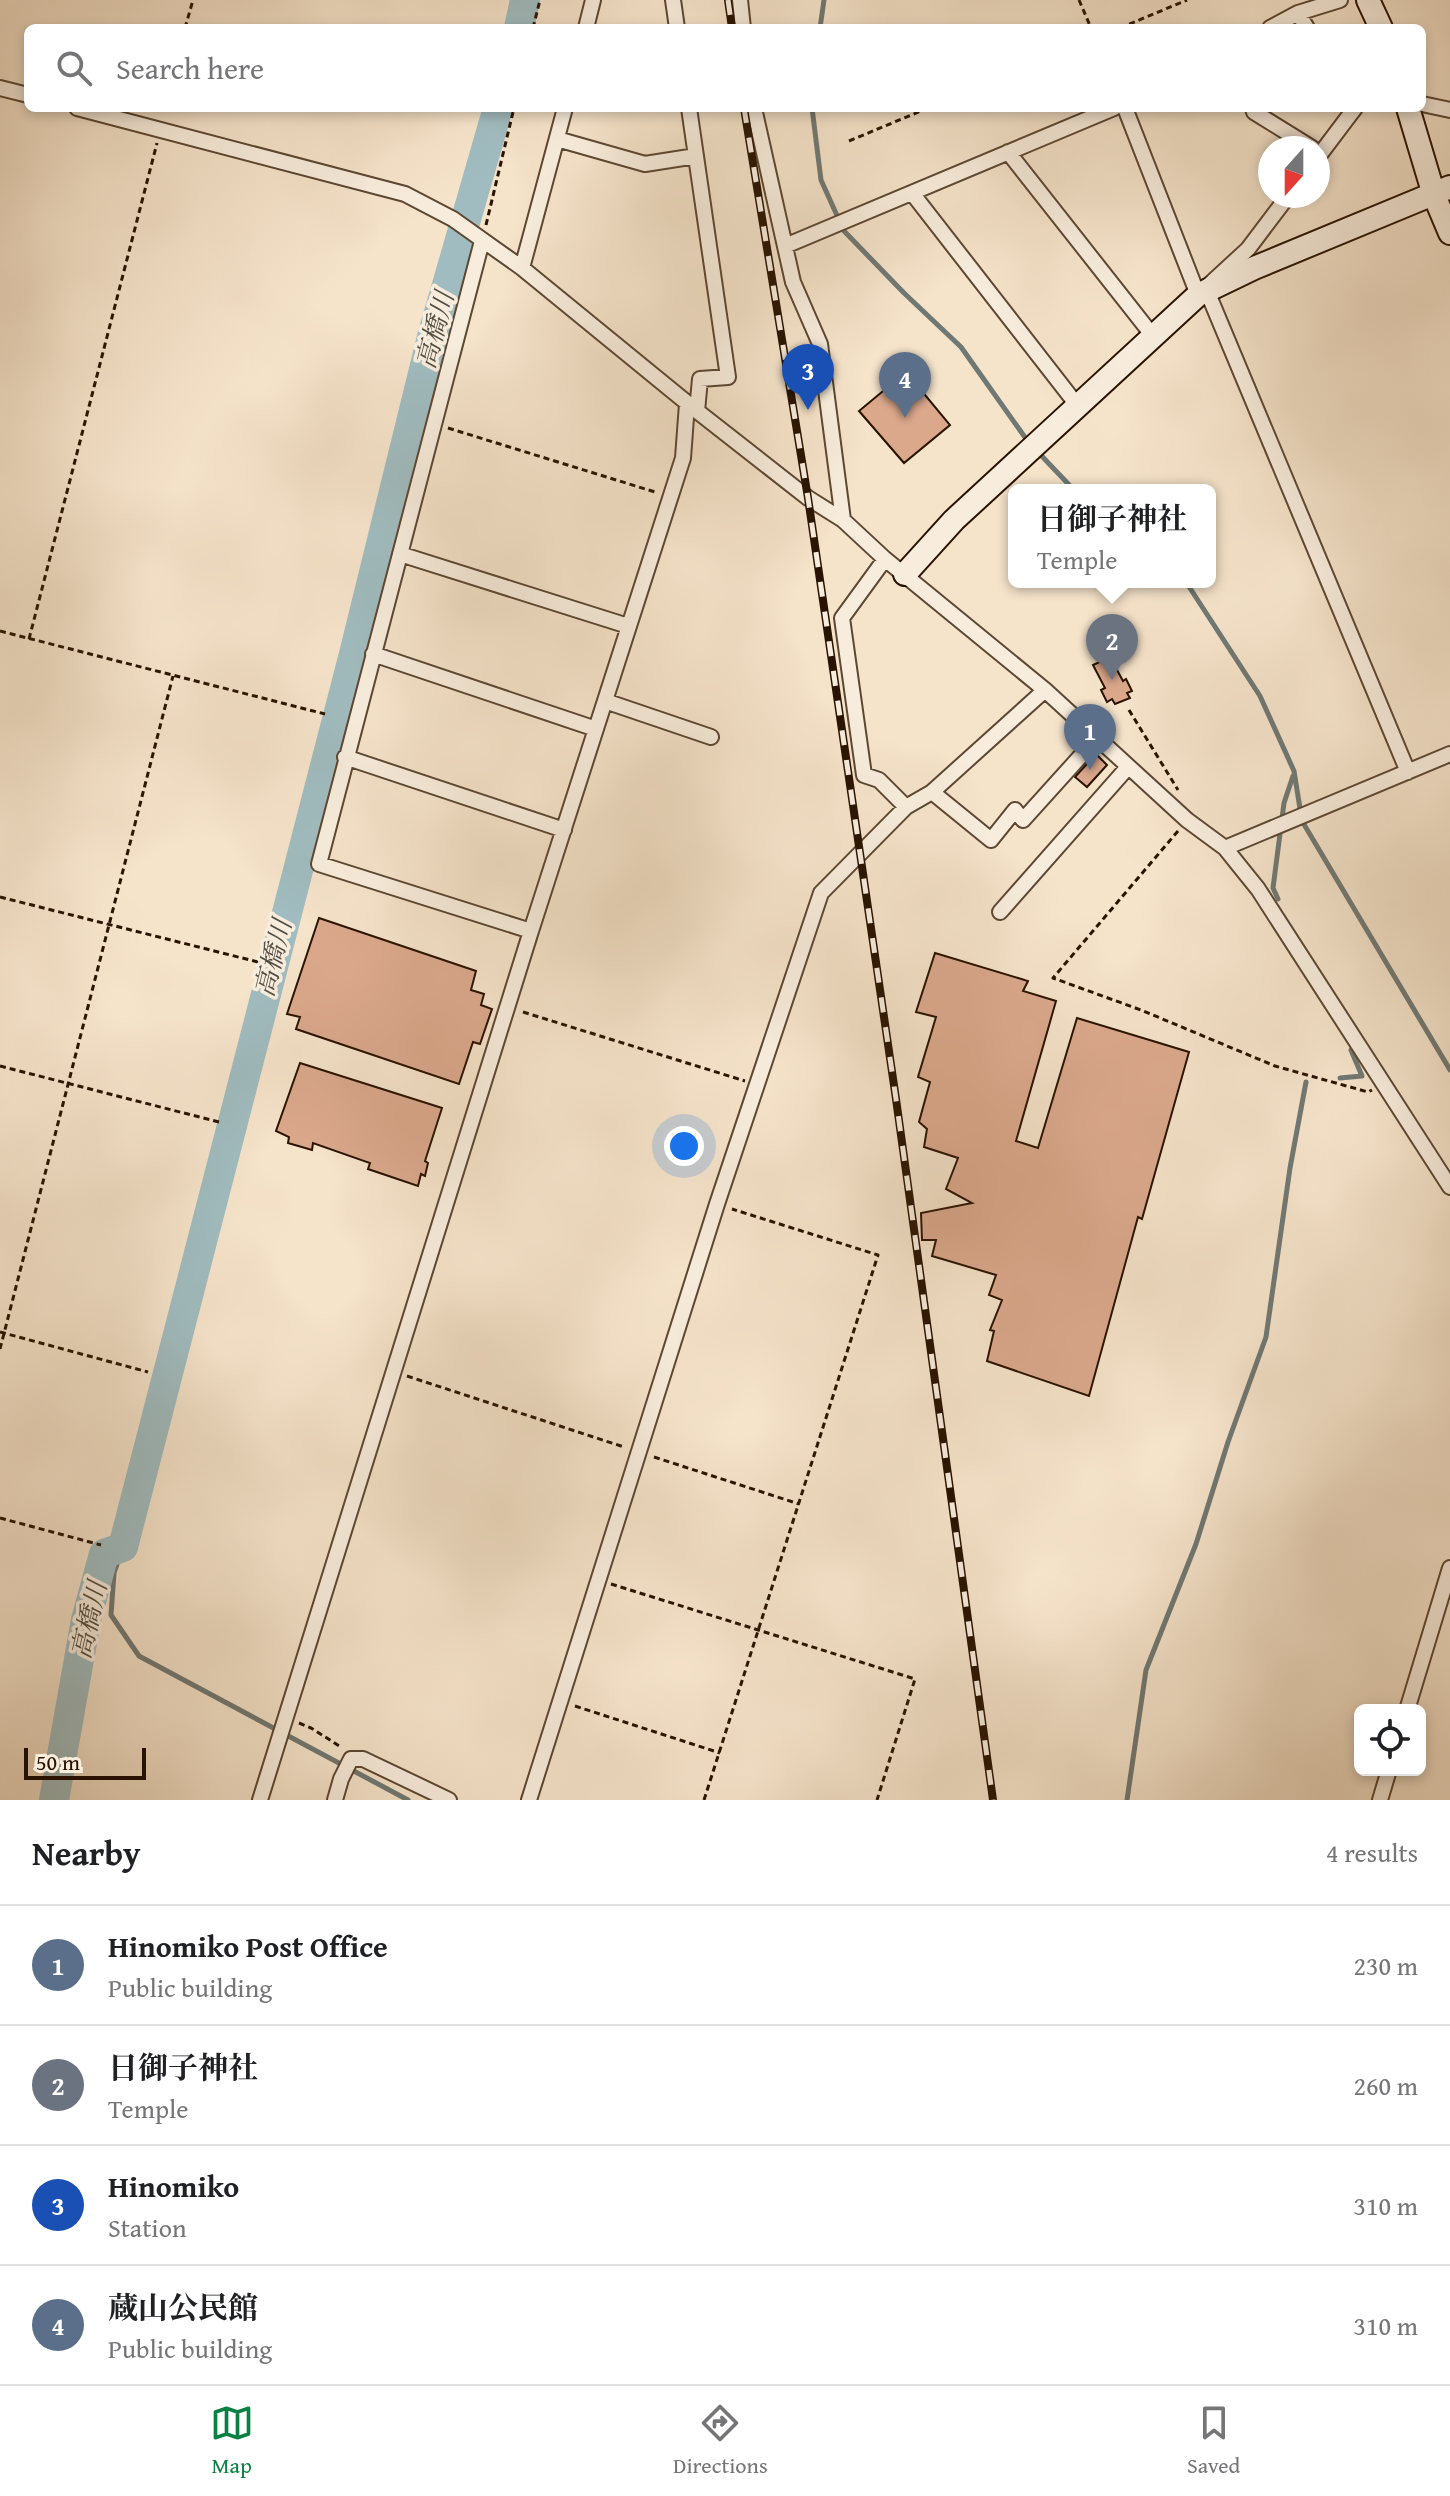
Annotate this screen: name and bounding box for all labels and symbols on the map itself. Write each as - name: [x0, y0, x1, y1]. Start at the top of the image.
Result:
- north arrow: [1258, 136, 1330, 208]
- water label: 高橋川: [406, 284, 464, 373]
- pin: 3: [782, 344, 834, 410]
- pin: 4: [879, 352, 931, 418]
- pin: 2: [1086, 614, 1138, 680]
- pin: 1: [1064, 704, 1116, 770]
- water label: 高橋川: [244, 912, 302, 1000]
- your location: [664, 1126, 704, 1166]
- water label: 高橋川: [61, 1575, 117, 1662]
- scale bar: [24, 1744, 146, 1780]

